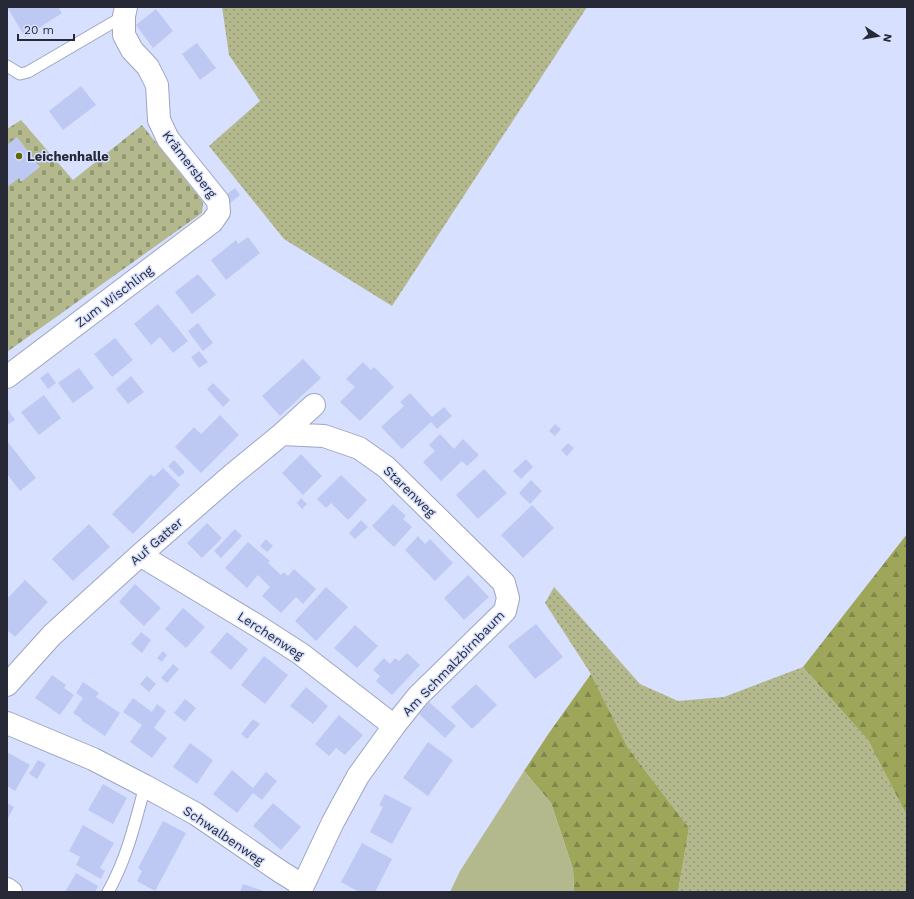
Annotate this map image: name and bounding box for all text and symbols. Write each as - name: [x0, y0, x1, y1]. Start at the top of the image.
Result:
- scale bar: [18, 16, 74, 42]
- north arrow: [858, 16, 898, 56]
- text: 20 m: [24, 23, 54, 37]
- text: N: [880, 33, 894, 43]
- street label: Krämersberg: [159, 128, 220, 201]
- place label: Leichenhalle: [27, 149, 109, 164]
- marker: Leichenhalle: [14, 151, 24, 161]
- street label: Zum Wischling: [73, 262, 156, 330]
- street label: Starenweg: [380, 463, 439, 520]
- street label: Auf Gatter: [127, 514, 186, 568]
- street label: Lerchenweg: [235, 608, 307, 662]
- street label: Am Schmalzbirnbaum: [399, 608, 508, 719]
- street label: Schwalbenweg: [180, 803, 267, 868]

